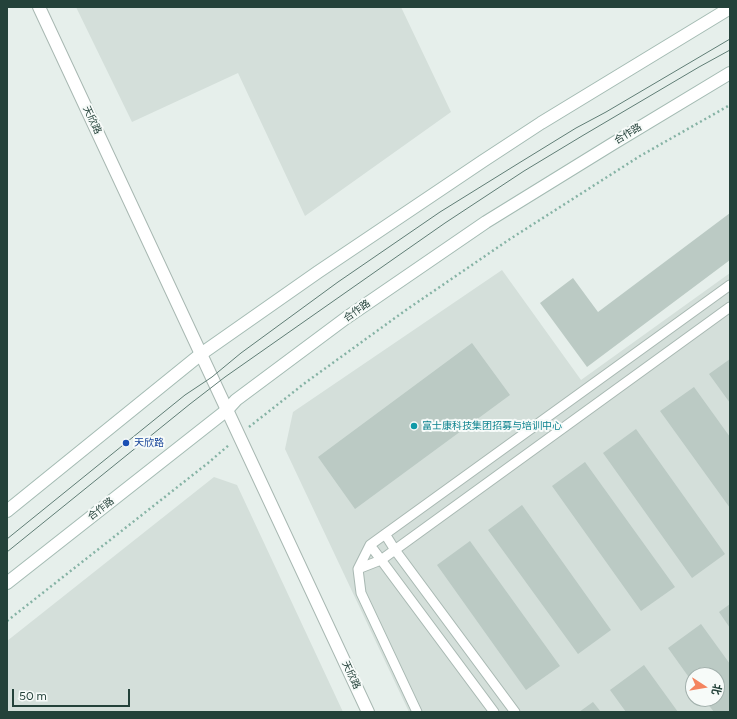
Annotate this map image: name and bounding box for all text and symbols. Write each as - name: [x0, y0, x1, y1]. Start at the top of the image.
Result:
- street label: 天欣路: [80, 104, 104, 136]
- street label: 合作路: [612, 121, 644, 147]
- street label: 合作路: [341, 297, 373, 325]
- place label: 富士康科技集团招募与培训中心: [422, 420, 562, 432]
- marker: 富士康科技集团招募与培训中心: [409, 421, 419, 431]
- place label: 天欣路: [134, 437, 164, 449]
- marker: 天欣路: [121, 438, 131, 448]
- street label: 合作路: [85, 495, 117, 523]
- street label: 天欣路: [339, 659, 363, 691]
- north arrow: [685, 667, 725, 707]
- scale bar: [14, 681, 132, 707]
- text: 北: [709, 683, 724, 696]
- text: 50 m: [19, 689, 47, 703]

